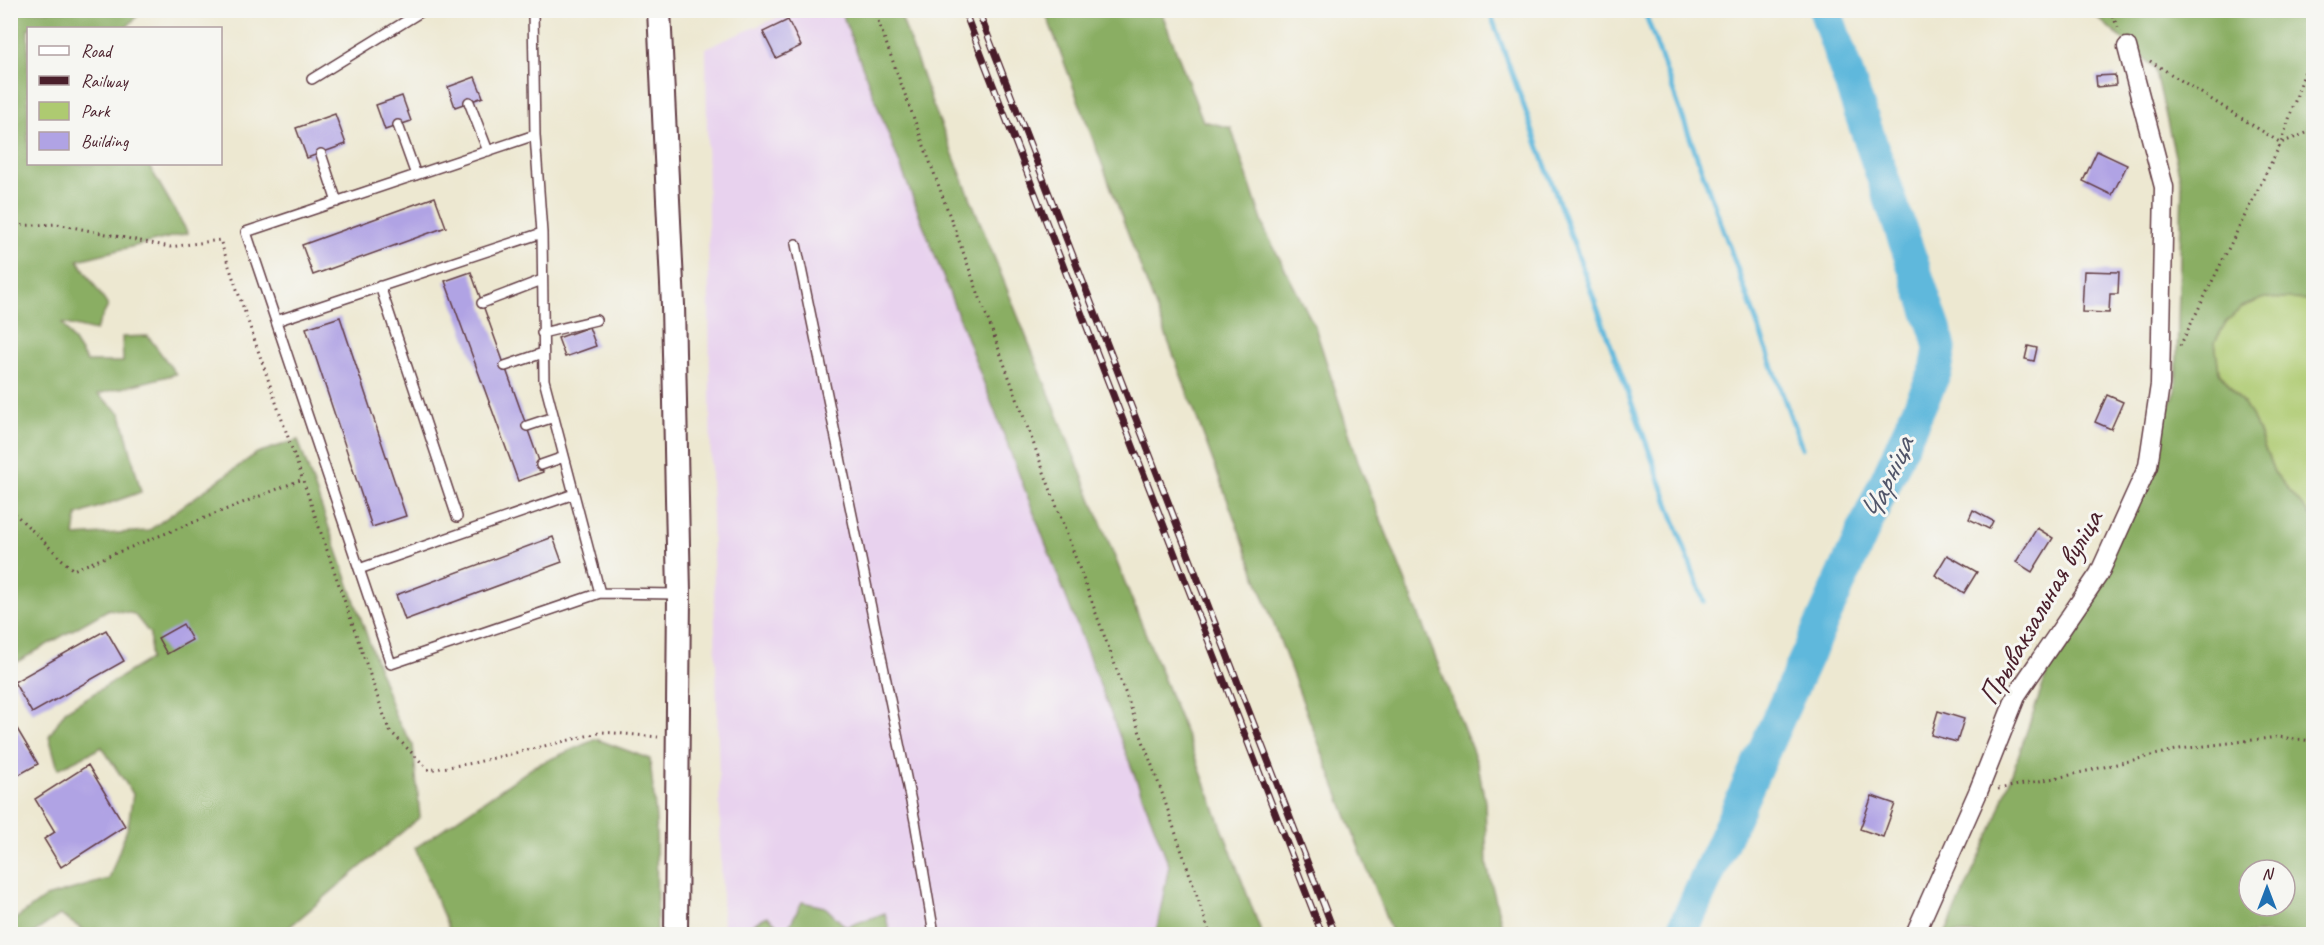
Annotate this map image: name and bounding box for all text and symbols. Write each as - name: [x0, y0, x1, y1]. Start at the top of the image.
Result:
- legend: [27, 27, 222, 165]
- text: Road: [81, 40, 114, 62]
- text: Railway: [81, 70, 129, 92]
- text: Park: [81, 100, 111, 122]
- text: Building: [81, 130, 130, 152]
- water label: Чарніца: [1850, 427, 1924, 528]
- street label: Прывакзальная вуліца: [1969, 501, 2112, 711]
- north arrow: [2237, 858, 2297, 918]
- text: N: [2262, 864, 2275, 884]

